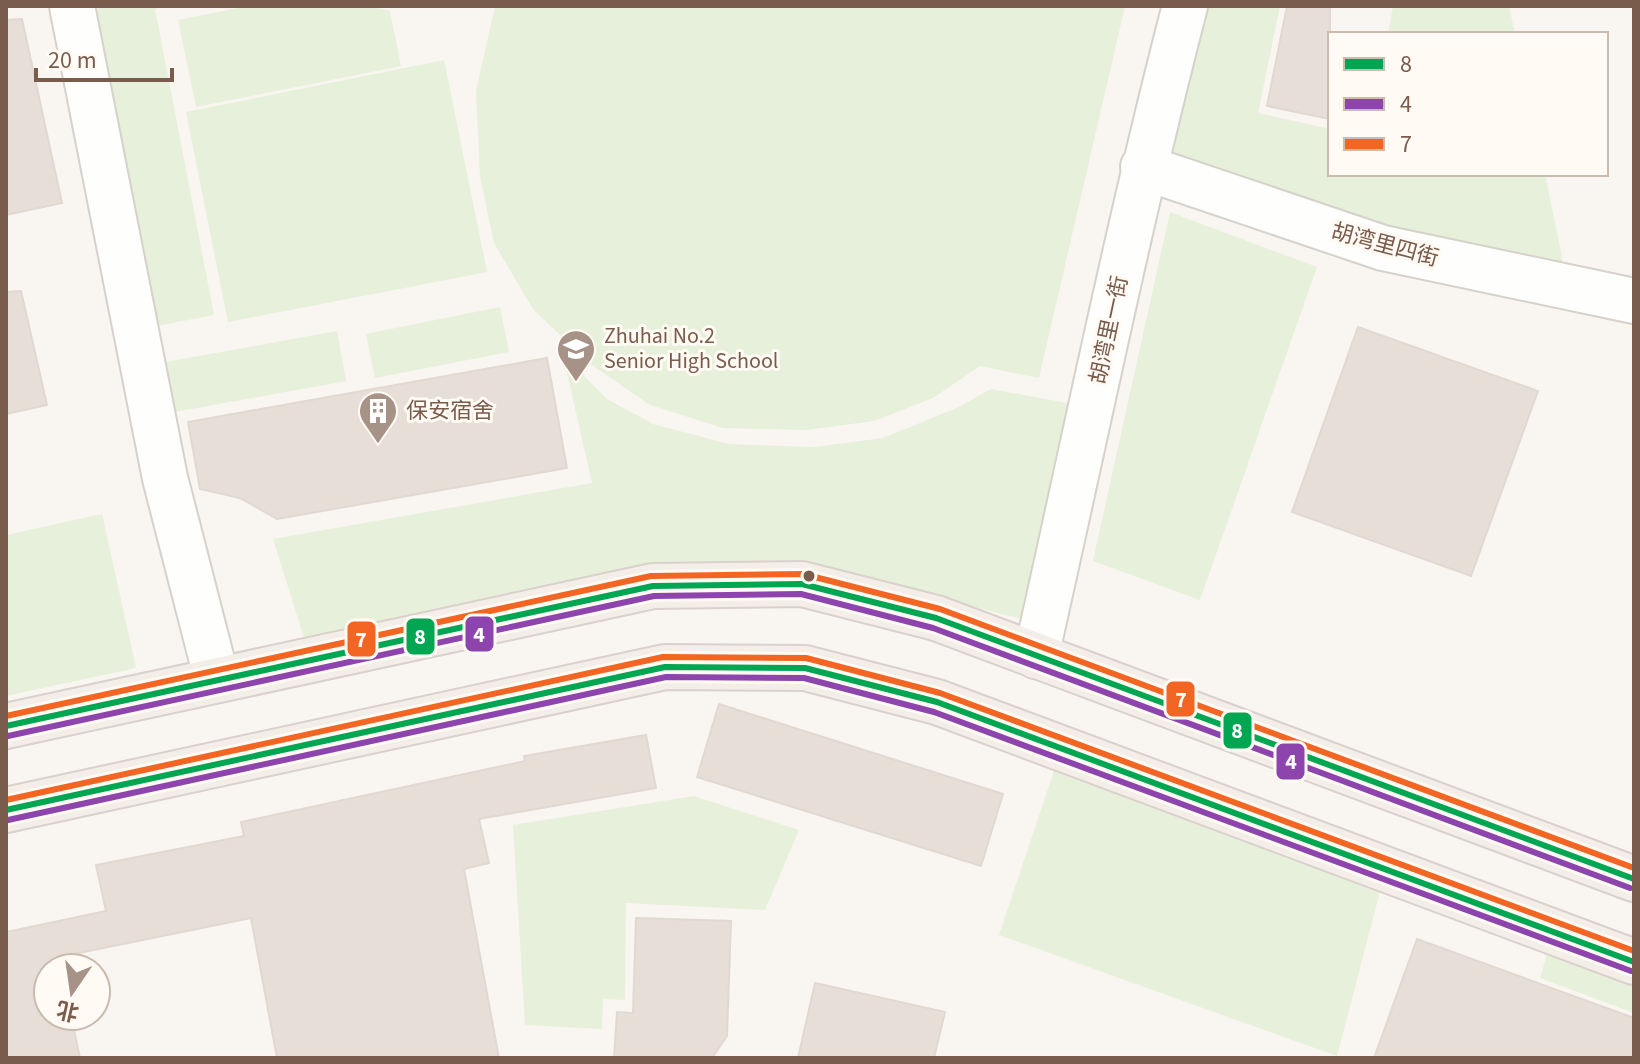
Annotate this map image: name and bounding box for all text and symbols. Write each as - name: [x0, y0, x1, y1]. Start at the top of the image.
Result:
- scale bar: [36, 32, 172, 82]
- legend: [1328, 32, 1608, 176]
- text: 20 m: [48, 43, 97, 78]
- text: 8: [1400, 47, 1412, 82]
- text: 4: [1400, 87, 1412, 122]
- text: 7: [1400, 127, 1412, 162]
- street label: 胡湾里四街: [1328, 215, 1442, 275]
- street label: 胡湾里一街: [1082, 273, 1136, 387]
- place label: Zhuhai No.2 Senior High School: [604, 320, 778, 377]
- school or university icon: Zhuhai No.2 Senior High School: [555, 328, 597, 383]
- building icon: 保安宿舍: [357, 390, 399, 445]
- place label: 保安宿舍: [406, 395, 494, 427]
- unlabelled marker: [801, 568, 817, 584]
- line badge: 4: [464, 615, 495, 653]
- line badge: 8: [405, 617, 436, 656]
- text: 4: [473, 619, 485, 651]
- line badge: 7: [346, 620, 377, 658]
- text: 8: [414, 621, 426, 653]
- text: 7: [355, 624, 367, 656]
- line badge: 7: [1165, 680, 1196, 718]
- text: 7: [1175, 684, 1187, 716]
- line badge: 8: [1222, 711, 1253, 750]
- text: 8: [1231, 715, 1243, 747]
- line badge: 4: [1275, 742, 1306, 781]
- text: 4: [1285, 746, 1297, 778]
- north arrow: [32, 952, 112, 1032]
- text: 北: [53, 992, 82, 1029]

